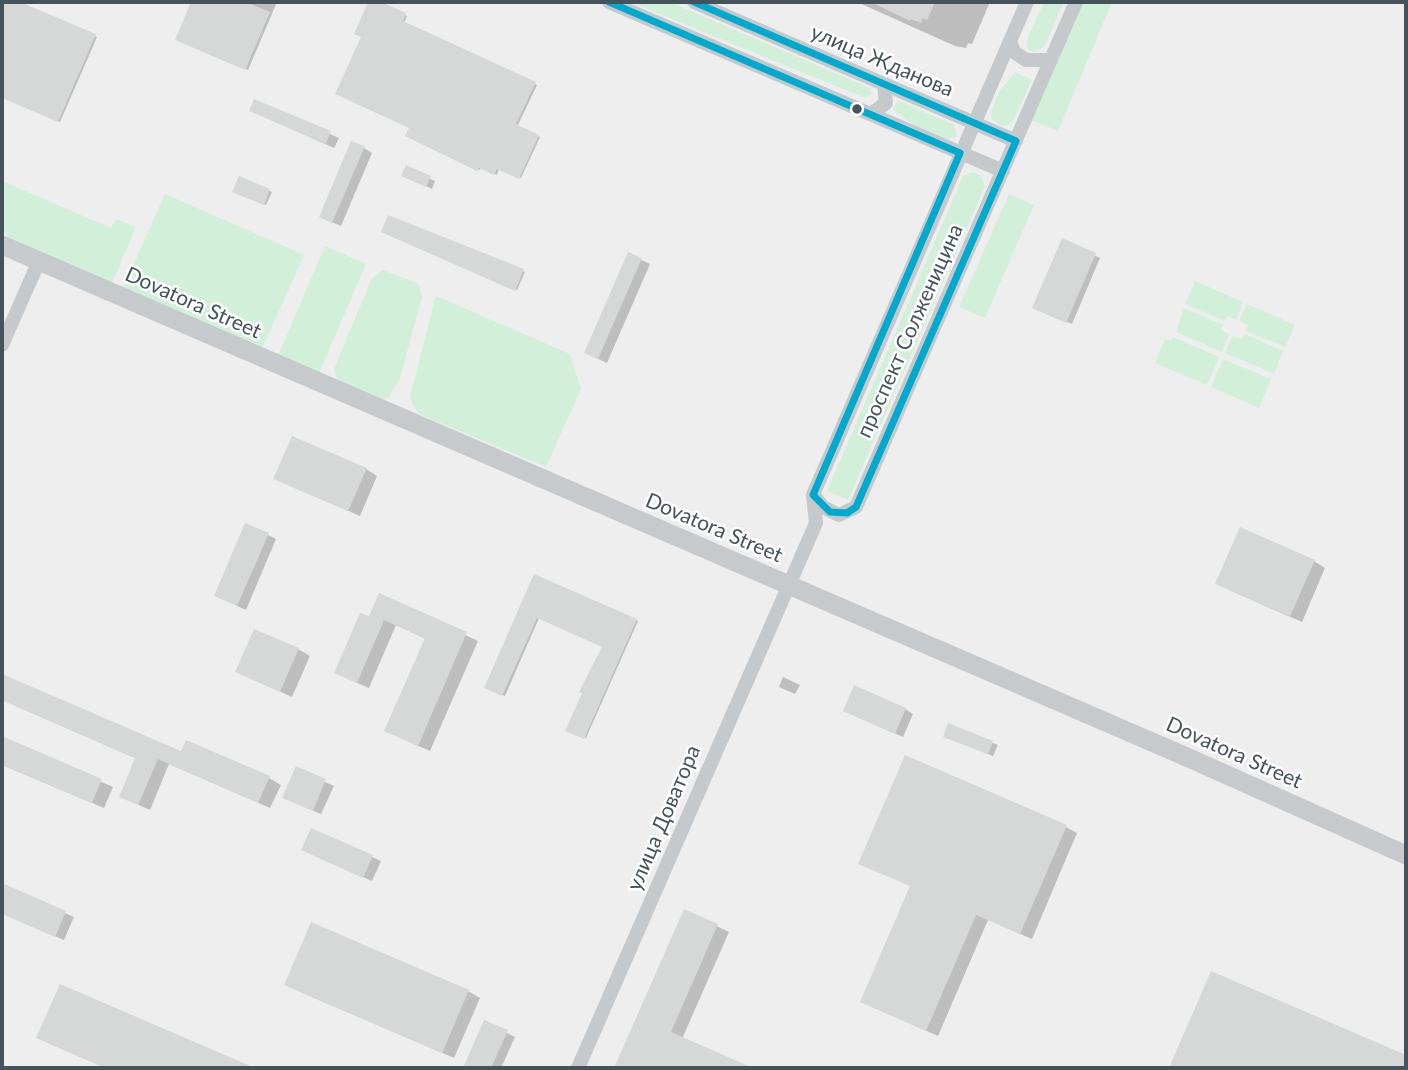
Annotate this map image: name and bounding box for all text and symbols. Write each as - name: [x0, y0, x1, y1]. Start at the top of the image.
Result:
- street label: улица Жданова: [807, 20, 957, 102]
- unlabelled marker: [850, 102, 864, 116]
- street label: проспект Солженицина: [851, 220, 969, 442]
- street label: Dovatora Street: [121, 262, 265, 344]
- street label: Dovatora Street: [642, 488, 786, 568]
- street label: Dovatora Street: [1162, 712, 1306, 794]
- street label: улица Доватора: [622, 742, 706, 894]

